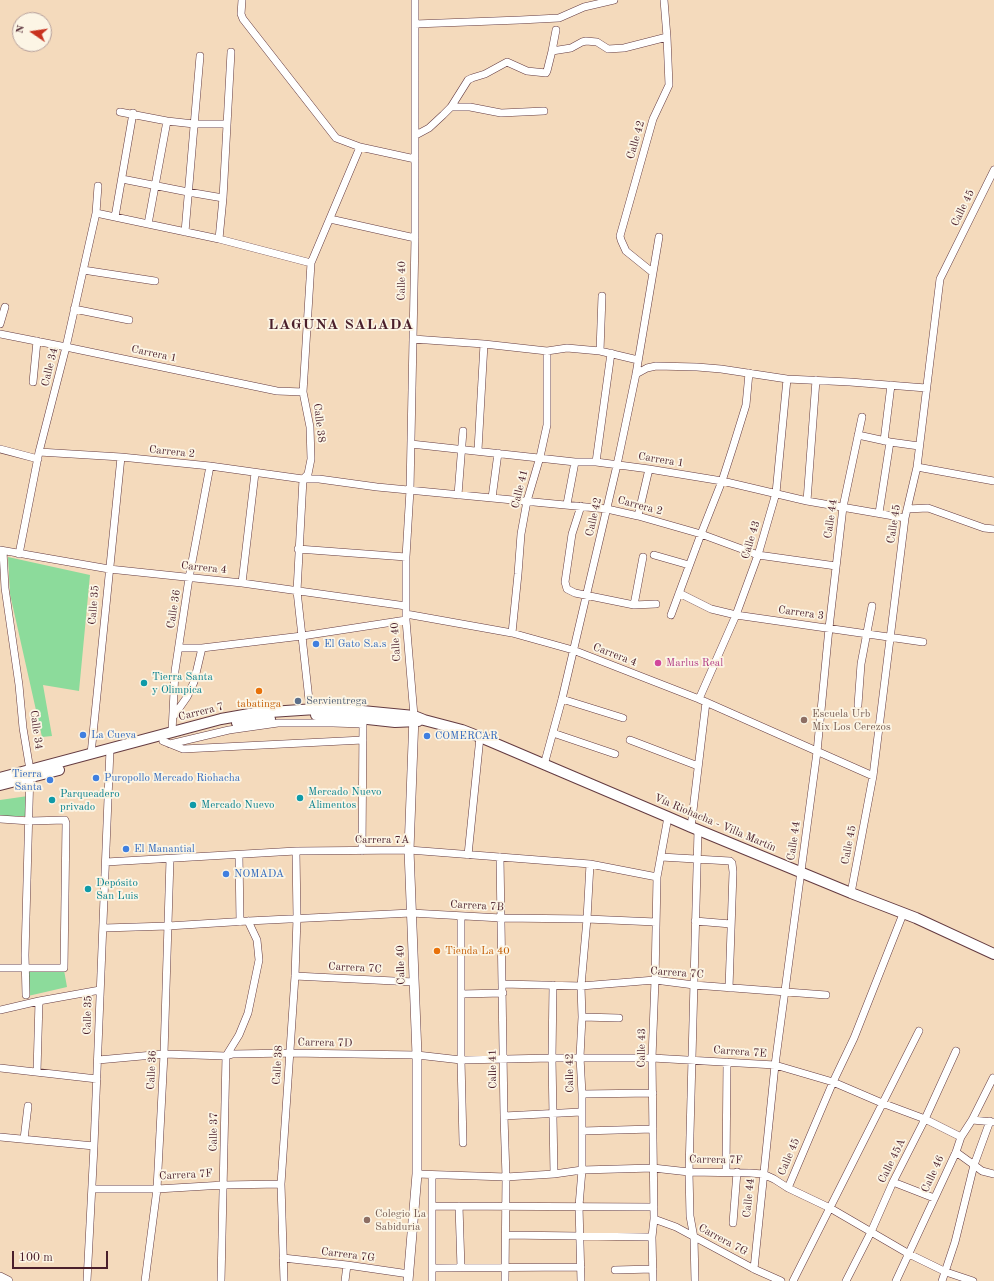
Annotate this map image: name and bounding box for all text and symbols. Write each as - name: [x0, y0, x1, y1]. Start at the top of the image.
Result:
- north arrow: [12, 12, 52, 52]
- text: N: [14, 24, 27, 35]
- street label: Calle 42: [624, 119, 648, 161]
- street label: Calle 45: [948, 187, 978, 229]
- street label: Calle 40: [395, 261, 409, 301]
- district label: LAGUNA SALADA: [268, 316, 414, 334]
- street label: Carrera 1: [130, 343, 178, 365]
- street label: Calle 34: [39, 346, 61, 388]
- street label: Calle 38: [310, 403, 328, 443]
- street label: Carrera 2: [148, 443, 196, 461]
- street label: Carrera 1: [637, 450, 685, 470]
- street label: Calle 41: [509, 468, 531, 510]
- street label: Carrera 2: [616, 494, 664, 518]
- street label: Calle 42: [583, 496, 605, 538]
- street label: Calle 44: [822, 498, 840, 540]
- street label: Calle 45: [884, 503, 904, 545]
- street label: Calle 43: [739, 519, 763, 561]
- street label: Carrera 4: [180, 559, 228, 577]
- street label: Calle 35: [86, 585, 102, 625]
- street label: Calle 36: [164, 588, 184, 630]
- street label: Carrera 3: [777, 603, 825, 623]
- street label: Calle 40: [388, 622, 404, 662]
- place label: El Gato S.a.s: [324, 637, 387, 651]
- marker: El Gato S.a.s: [311, 639, 321, 649]
- street label: Carrera 4: [591, 641, 639, 669]
- place label: Marlus Real: [666, 656, 723, 670]
- marker: Marlus Real: [653, 658, 663, 668]
- place label: Tierra Santa y Olimpica: [152, 670, 213, 696]
- marker: Tierra Santa y Olimpica: [139, 678, 149, 688]
- marker: tabatinga: [254, 686, 264, 696]
- place label: Servientrega: [306, 694, 367, 708]
- marker: Servientrega: [293, 696, 303, 706]
- place label: tabatinga: [237, 697, 281, 711]
- street label: Carrera 7: [177, 700, 225, 724]
- place label: Escuela Urb Mix Los Cerezos: [812, 707, 891, 733]
- street label: Calle 34: [27, 709, 45, 751]
- marker: Escuela Urb Mix Los Cerezos: [799, 715, 809, 725]
- place label: La Cueva: [91, 728, 136, 742]
- place label: COMERCAR: [435, 729, 498, 743]
- marker: La Cueva: [78, 730, 88, 740]
- marker: COMERCAR: [422, 731, 432, 741]
- place label: Tierra Santa: [12, 767, 42, 793]
- place label: Puropollo Mercado Riohacha: [104, 771, 240, 785]
- marker: Puropollo Mercado Riohacha: [91, 773, 101, 783]
- marker: Tierra Santa: [45, 775, 55, 785]
- place label: Mercado Nuevo Alimentos: [308, 785, 381, 811]
- place label: Parqueadero privado: [60, 787, 120, 813]
- street label: Vía Riohacha - Villa Martín: [652, 791, 778, 855]
- marker: Mercado Nuevo Alimentos: [295, 793, 305, 803]
- marker: Parqueadero privado: [47, 795, 57, 805]
- place label: Mercado Nuevo: [201, 798, 274, 812]
- marker: Mercado Nuevo: [188, 800, 198, 810]
- street label: Calle 44: [785, 820, 803, 862]
- street label: Calle 45: [839, 824, 859, 866]
- street label: Carrera 7A: [355, 833, 409, 847]
- place label: El Manantial: [134, 842, 195, 856]
- marker: El Manantial: [121, 844, 131, 854]
- place label: NOMADA: [234, 867, 284, 881]
- marker: NOMADA: [221, 869, 231, 879]
- place label: Depósito San Luis: [96, 876, 138, 902]
- marker: Depósito San Luis: [83, 884, 93, 894]
- street label: Carrera 7B: [450, 898, 504, 914]
- place label: Tienda La 40: [445, 944, 510, 958]
- street label: Calle 40: [394, 945, 408, 985]
- marker: Tienda La 40: [432, 946, 442, 956]
- street label: Carrera 7C: [328, 960, 382, 976]
- street label: Carrera 7C: [650, 965, 704, 981]
- street label: Calle 35: [81, 995, 95, 1035]
- street label: Calle 43: [635, 1028, 649, 1068]
- street label: Carrera 7D: [297, 1036, 353, 1050]
- street label: Carrera 7E: [713, 1044, 767, 1060]
- street label: Calle 38: [270, 1045, 286, 1085]
- street label: Calle 41: [486, 1049, 500, 1089]
- street label: Calle 36: [144, 1050, 160, 1090]
- street label: Calle 42: [563, 1053, 577, 1093]
- street label: Calle 37: [207, 1112, 221, 1152]
- street label: Calle 45: [775, 1136, 803, 1178]
- street label: Calle 45A: [876, 1137, 908, 1185]
- street label: Carrera 7F: [689, 1153, 743, 1167]
- street label: Calle 46: [919, 1153, 947, 1195]
- street label: Carrera 7F: [159, 1167, 213, 1183]
- street label: Calle 44: [740, 1178, 758, 1218]
- place label: Colegio La Sabiduria: [375, 1207, 426, 1233]
- marker: Colegio La Sabiduria: [362, 1215, 372, 1225]
- street label: Carrera 7G: [696, 1221, 750, 1259]
- scale bar: [14, 1243, 110, 1269]
- street label: Carrera 7G: [320, 1245, 376, 1265]
- text: 100 m: [19, 1252, 53, 1264]

